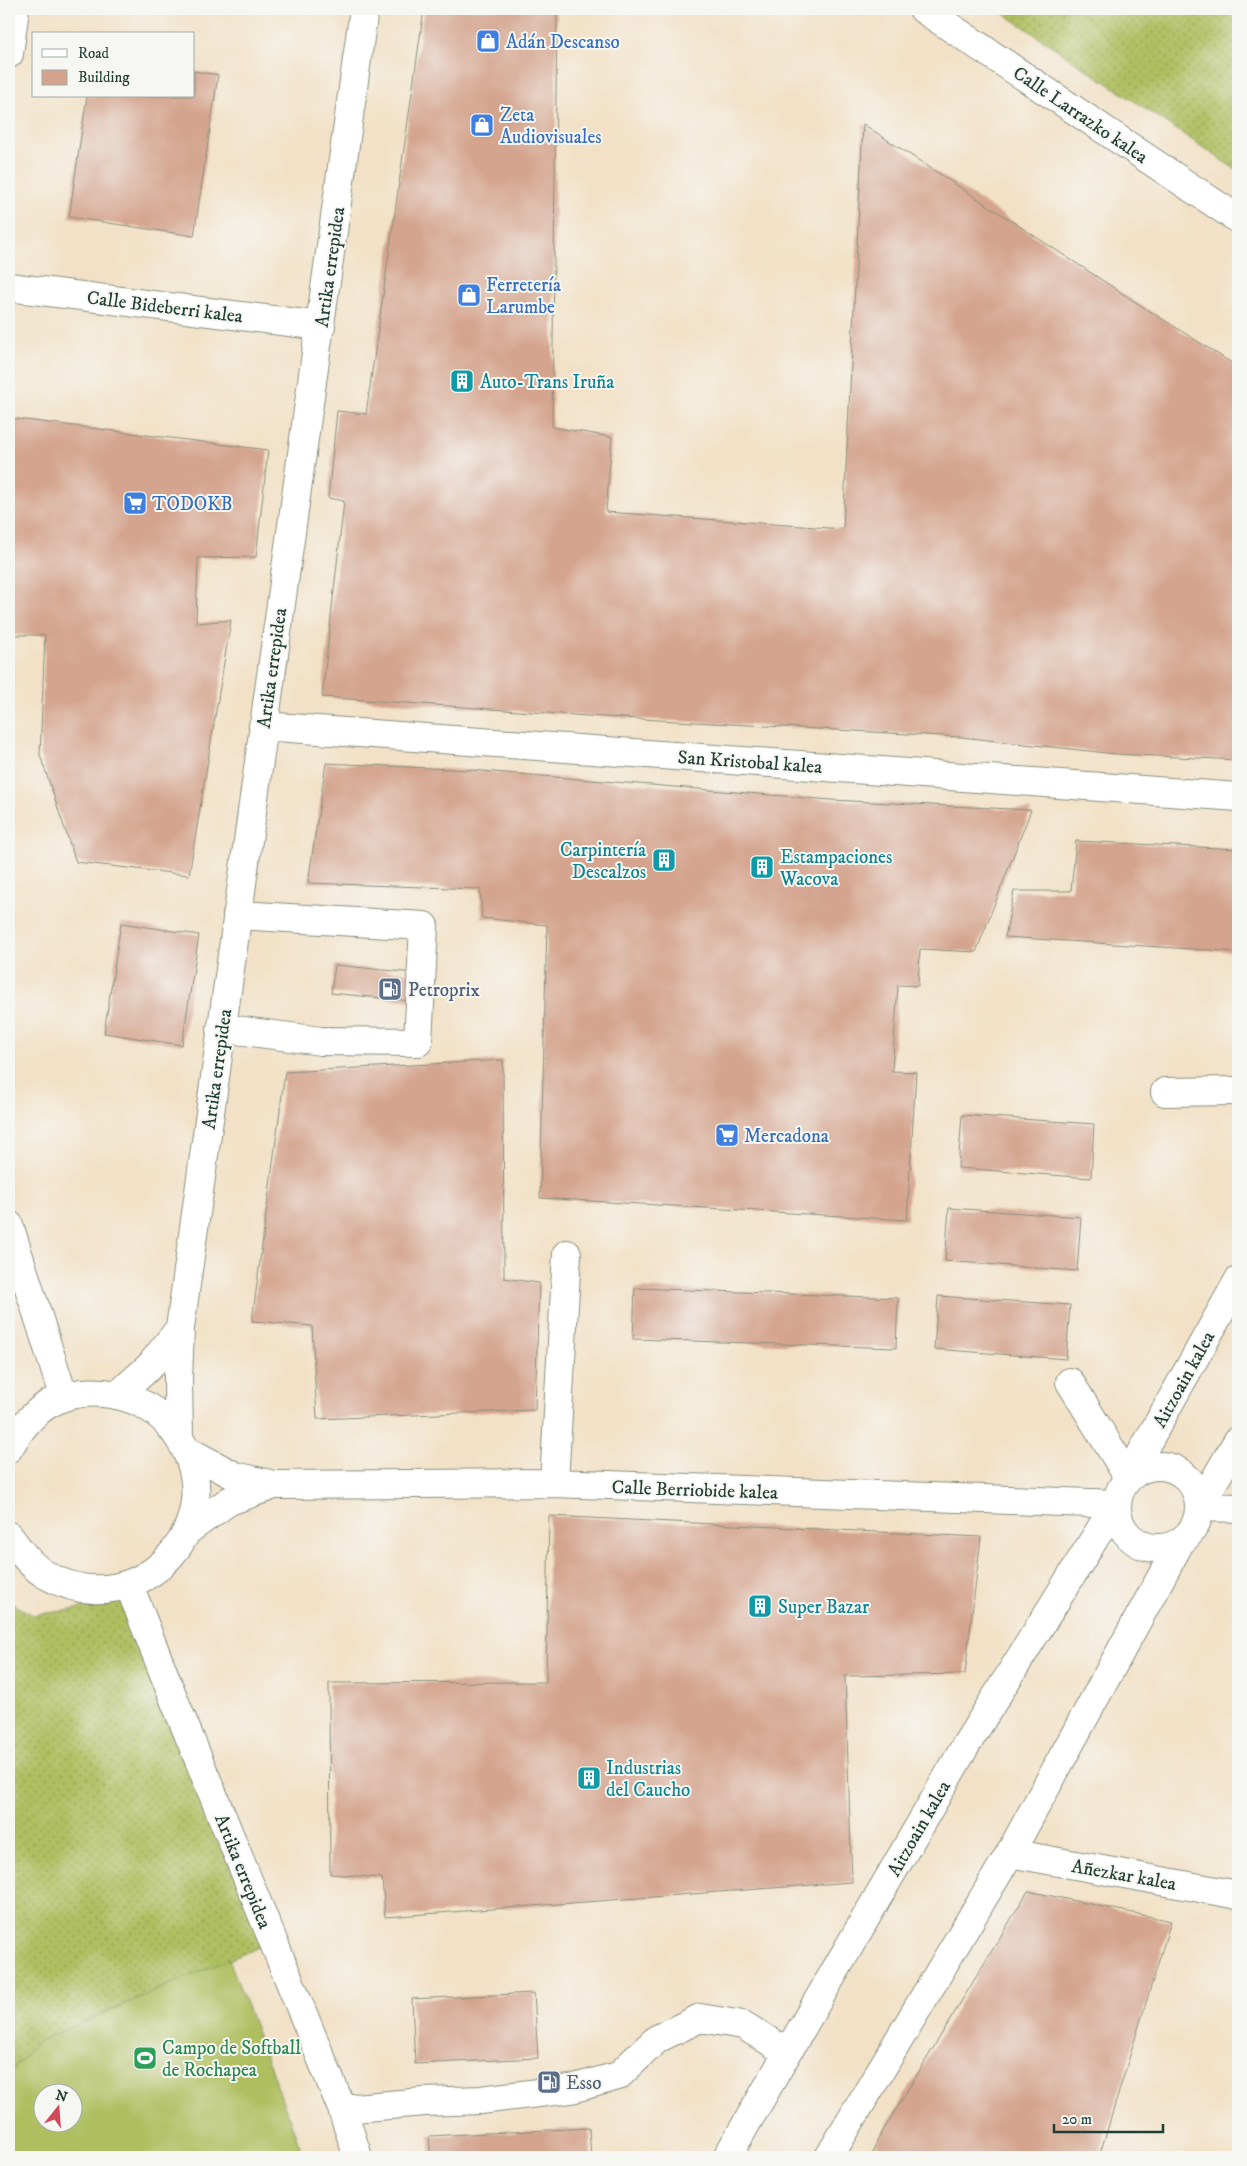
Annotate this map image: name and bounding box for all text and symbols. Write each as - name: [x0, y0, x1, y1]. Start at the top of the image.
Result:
- shop icon: Adán Descanso: [475, 28, 501, 54]
- place label: Adán Descanso: [506, 31, 620, 54]
- legend: [32, 32, 195, 98]
- text: Road: [78, 44, 110, 63]
- street label: Calle Larrazko kalea: [1008, 62, 1152, 169]
- text: Building: [78, 68, 130, 87]
- place label: Zeta Audiovisuales: [500, 104, 602, 149]
- shop icon: Zeta Audiovisuales: [469, 112, 495, 138]
- street label: Artika errepidea: [311, 205, 350, 329]
- place label: Ferretería Larumbe: [486, 274, 561, 319]
- shop icon: Ferretería Larumbe: [456, 282, 482, 308]
- street label: Calle Bideberri kalea: [85, 287, 244, 328]
- building icon: Auto-Trans Iruña: [449, 368, 475, 394]
- place label: Auto-Trans Iruña: [480, 371, 614, 394]
- supermarket icon: TODOKB: [122, 490, 148, 516]
- place label: TODOKB: [152, 493, 232, 516]
- street label: Artika errepidea: [253, 606, 292, 730]
- street label: San Kristobal kalea: [677, 746, 823, 779]
- place label: Carpintería Descalzos: [560, 839, 646, 884]
- place label: Estampaciones Wacova: [779, 846, 892, 891]
- building icon: Carpintería Descalzos: [651, 847, 677, 873]
- building icon: Estampaciones Wacova: [749, 854, 775, 880]
- fuel station icon: Petroprix: [377, 976, 403, 1002]
- place label: Petroprix: [408, 979, 480, 1002]
- street label: Artika errepidea: [198, 1007, 237, 1131]
- supermarket icon: Mercadona: [714, 1122, 740, 1148]
- place label: Mercadona: [744, 1125, 829, 1148]
- street label: Aitzoain kalea: [1148, 1328, 1220, 1432]
- street label: Calle Berriobide kalea: [611, 1476, 779, 1505]
- building icon: Super Bazar: [747, 1593, 773, 1619]
- place label: Super Bazar: [778, 1596, 869, 1619]
- place label: Industrias del Caucho: [606, 1757, 690, 1802]
- building icon: Industrias del Caucho: [576, 1765, 602, 1791]
- street label: Aitzoain kalea: [883, 1777, 956, 1881]
- street label: Artika errepidea: [209, 1811, 276, 1932]
- street label: Añezkar kalea: [1070, 1855, 1178, 1896]
- place label: Campo de Softball de Rochapea: [162, 2037, 301, 2082]
- sports icon: Campo de Softball de Rochapea: [132, 2045, 158, 2071]
- fuel station icon: Esso: [536, 2069, 562, 2095]
- place label: Esso: [566, 2072, 601, 2095]
- north arrow: [32, 2084, 82, 2134]
- text: N: [53, 2086, 70, 2107]
- scale bar: [1054, 2101, 1163, 2133]
- text: 20 m: [1062, 2110, 1092, 2129]

